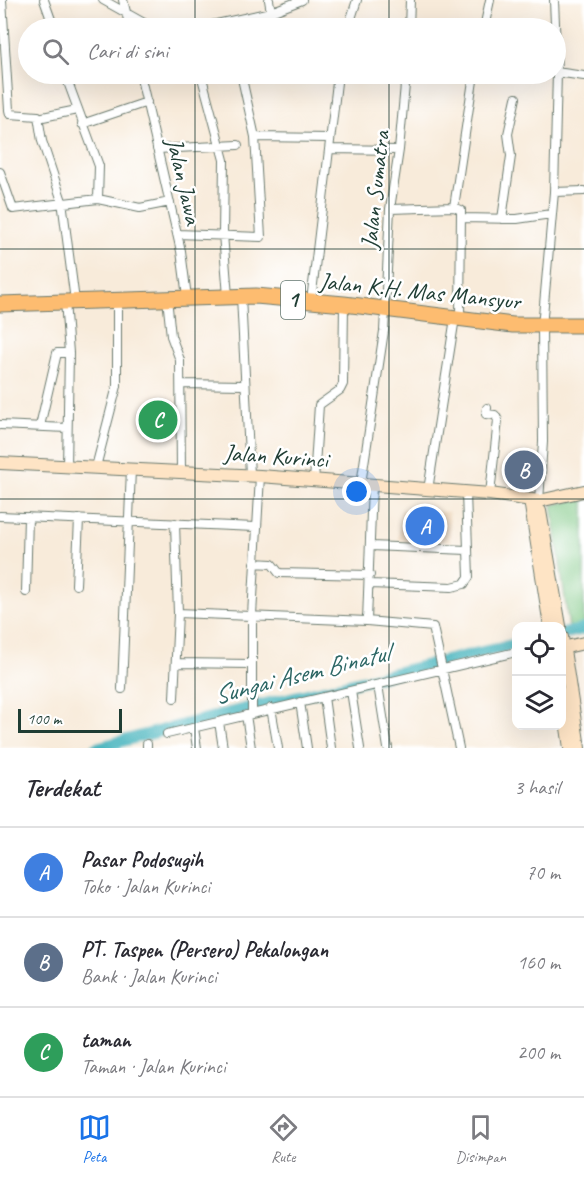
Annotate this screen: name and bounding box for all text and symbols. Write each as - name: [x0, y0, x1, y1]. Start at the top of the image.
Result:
- search box: [18, 18, 566, 84]
- icon: search: [39, 35, 72, 68]
- text: Cari di sini: [87, 37, 168, 65]
- street label: Jalan Sumatra: [354, 128, 396, 252]
- street label: Jalan Jawa: [159, 134, 209, 229]
- street label: Jalan K.H. Mas Mansyur: [317, 265, 524, 317]
- road number: 1: [281, 281, 305, 319]
- pin: C: [138, 398, 178, 442]
- street label: Jalan Kurinci: [222, 437, 332, 475]
- pin: B: [504, 448, 544, 492]
- your location: [342, 477, 371, 506]
- pin: A: [406, 504, 444, 548]
- map controls: [512, 622, 566, 730]
- button: locate: [512, 622, 566, 676]
- water label: Sungai Asem Binatul: [210, 634, 400, 712]
- button: layers: [512, 676, 566, 730]
- scale bar: [18, 706, 122, 734]
- text: 100 m: [27, 709, 61, 729]
- text: Terdekat: [24, 771, 100, 804]
- text: 3 hasil: [514, 775, 560, 800]
- text: Pasar Podosugih: [81, 846, 203, 874]
- text: A: [38, 860, 49, 885]
- text: 70 m: [526, 860, 560, 885]
- text: Toko · Jalan Kurinci: [81, 874, 210, 899]
- text: PT. Taspen (Persero) Pekalongan: [81, 936, 328, 964]
- text: B: [38, 950, 49, 975]
- text: 160 m: [517, 950, 560, 975]
- text: Bank · Jalan Kurinci: [81, 964, 217, 989]
- text: taman: [81, 1026, 131, 1054]
- text: C: [39, 1040, 48, 1065]
- text: 200 m: [517, 1040, 560, 1065]
- text: Taman · Jalan Kurinci: [81, 1054, 226, 1079]
- tab: Peta: [78, 1111, 111, 1167]
- tab: Rute: [267, 1111, 300, 1167]
- tab: Disimpan: [456, 1111, 506, 1167]

